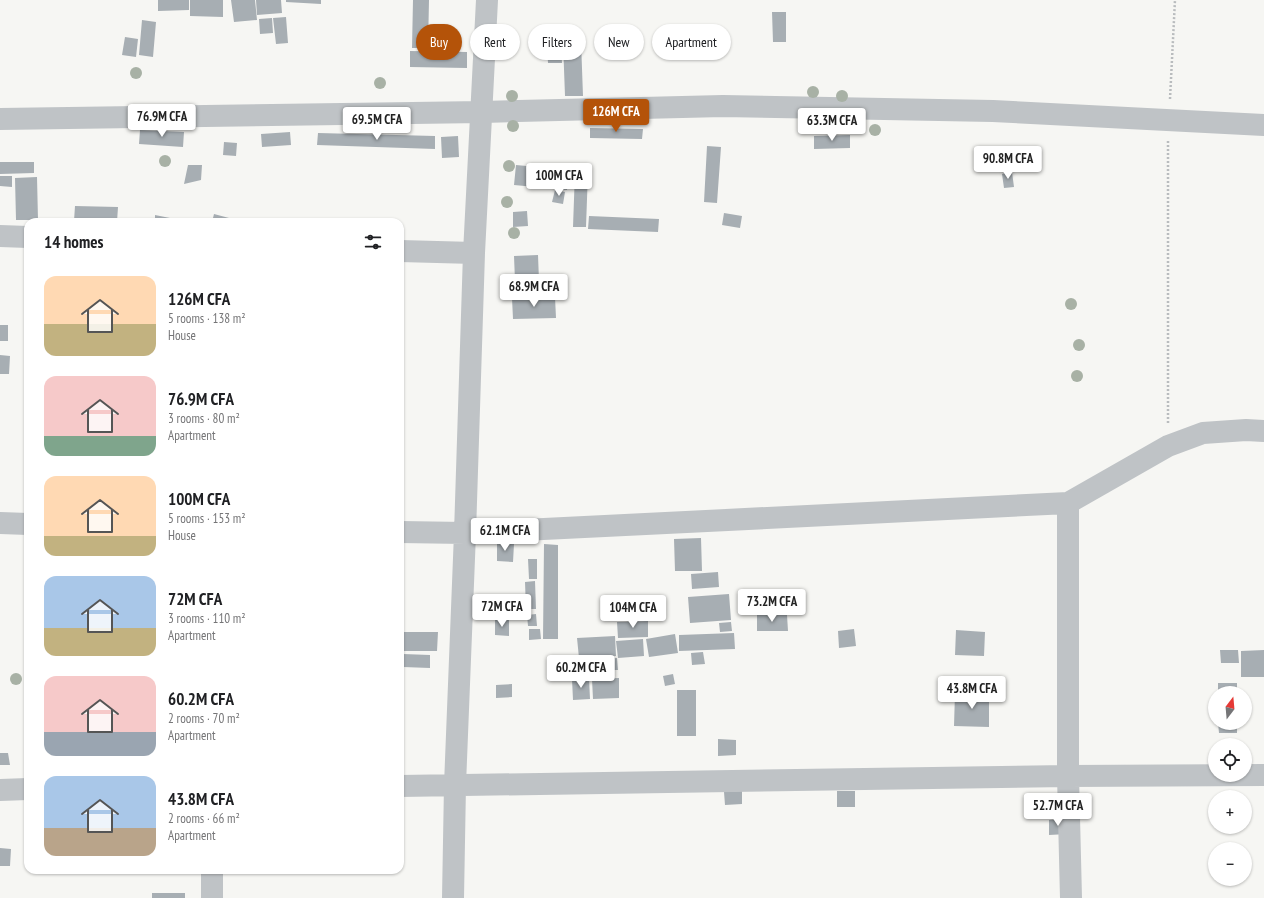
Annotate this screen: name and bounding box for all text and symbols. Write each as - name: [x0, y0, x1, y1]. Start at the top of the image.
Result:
- chip: Buy: [416, 24, 462, 60]
- chip: Rent: [470, 24, 520, 60]
- chip: Filters: [528, 24, 586, 60]
- chip: New: [594, 24, 644, 60]
- chip: Apartment: [652, 24, 731, 60]
- pin: 126M CFA: [575, 99, 657, 133]
- text: 126M CFA: [592, 103, 640, 120]
- pin: 76.9M CFA: [116, 104, 208, 138]
- pin: 69.5M CFA: [331, 107, 423, 141]
- text: 76.9M CFA: [137, 108, 187, 125]
- pin: 63.3M CFA: [786, 108, 878, 142]
- text: 69.5M CFA: [352, 111, 402, 128]
- text: 63.3M CFA: [807, 112, 857, 129]
- pin: 90.8M CFA: [962, 146, 1054, 180]
- text: 90.8M CFA: [983, 150, 1033, 167]
- pin: 100M CFA: [518, 163, 600, 197]
- text: 100M CFA: [535, 167, 583, 184]
- text: 14 homes: [44, 231, 103, 253]
- icon: filters: [362, 231, 384, 253]
- pin: 68.9M CFA: [488, 274, 580, 308]
- text: 68.9M CFA: [509, 278, 559, 295]
- text: 126M CFA: [168, 288, 230, 310]
- icon: home: [76, 292, 124, 340]
- text: 5 rooms · 138 m²: [168, 310, 246, 327]
- text: House: [168, 327, 196, 344]
- text: 76.9M CFA: [168, 388, 234, 410]
- icon: home: [76, 392, 124, 440]
- text: 3 rooms · 80 m²: [168, 410, 240, 427]
- text: Apartment: [168, 427, 216, 444]
- text: 100M CFA: [168, 488, 230, 510]
- icon: home: [76, 492, 124, 540]
- text: 5 rooms · 153 m²: [168, 510, 246, 527]
- pin: 62.1M CFA: [459, 518, 551, 552]
- text: 62.1M CFA: [480, 522, 530, 539]
- text: House: [168, 527, 196, 544]
- text: 72M CFA: [168, 588, 222, 610]
- pin: 73.2M CFA: [726, 589, 818, 623]
- icon: home: [76, 592, 124, 640]
- text: 73.2M CFA: [747, 593, 797, 610]
- pin: 72M CFA: [465, 594, 539, 628]
- pin: 104M CFA: [592, 595, 674, 629]
- text: 72M CFA: [481, 598, 523, 615]
- text: 104M CFA: [609, 599, 657, 616]
- text: 3 rooms · 110 m²: [168, 610, 246, 627]
- text: Apartment: [168, 627, 216, 644]
- pin: 60.2M CFA: [535, 655, 627, 689]
- text: 60.2M CFA: [556, 659, 606, 676]
- pin: 43.8M CFA: [926, 676, 1018, 710]
- text: 43.8M CFA: [947, 680, 997, 697]
- north arrow: [1208, 686, 1252, 730]
- map controls: [1208, 686, 1252, 886]
- text: 60.2M CFA: [168, 688, 234, 710]
- icon: home: [76, 692, 124, 740]
- text: 2 rooms · 70 m²: [168, 710, 240, 727]
- text: Apartment: [168, 727, 216, 744]
- button: locate: [1208, 738, 1252, 782]
- text: 43.8M CFA: [168, 788, 234, 810]
- button: +: [1208, 790, 1252, 834]
- icon: home: [76, 792, 124, 840]
- pin: 52.7M CFA: [1012, 793, 1104, 827]
- text: 52.7M CFA: [1033, 797, 1083, 814]
- text: 2 rooms · 66 m²: [168, 810, 240, 827]
- text: Apartment: [168, 827, 216, 844]
- button: −: [1208, 842, 1252, 886]

